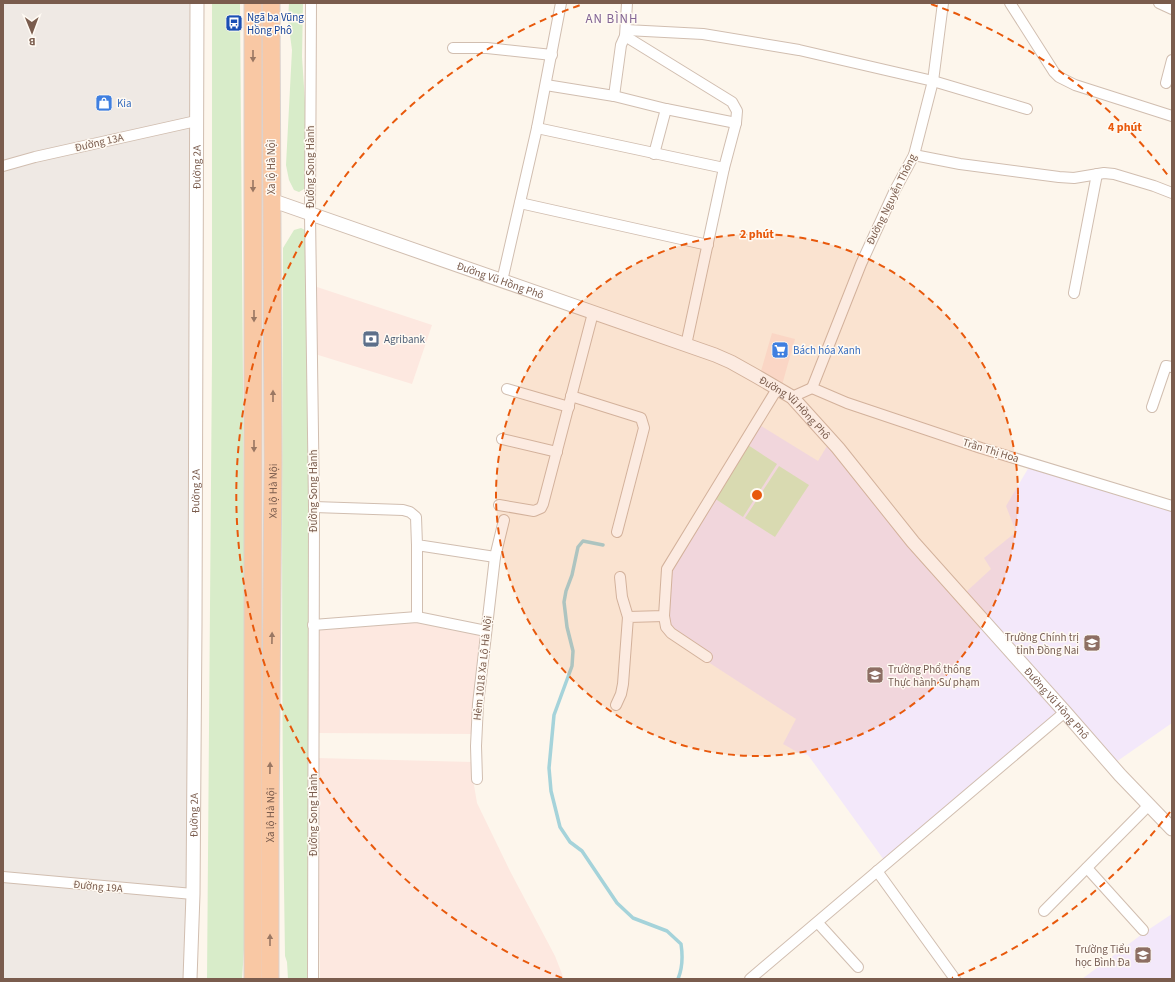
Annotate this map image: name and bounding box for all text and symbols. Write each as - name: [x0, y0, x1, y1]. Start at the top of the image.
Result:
- place label: Ngã ba Vũng Hồng Phô: [247, 10, 304, 38]
- district label: AN BÌNH: [585, 10, 639, 28]
- north arrow: [12, 12, 52, 52]
- bus stop icon: Ngã ba Vũng Hồng Phô: [224, 13, 244, 33]
- text: B: [28, 34, 36, 49]
- one-way arrow: [250, 50, 256, 63]
- shop icon: Kia: [94, 93, 114, 113]
- place label: Kia: [117, 96, 132, 111]
- text: 4 phút: [1108, 119, 1142, 136]
- street label: Đường Song Hành: [303, 125, 318, 209]
- street label: Đường 13A: [73, 130, 125, 155]
- street label: Xa lộ Hà Nội: [264, 140, 279, 194]
- street label: Đường 2A: [189, 145, 205, 189]
- street label: Đường Nguyễn Thông: [863, 151, 920, 247]
- one-way arrow: [250, 180, 256, 193]
- text: 2 phút: [740, 226, 774, 243]
- street label: Đường Vũ Hồng Phô: [455, 258, 546, 303]
- one-way arrow: [251, 310, 257, 323]
- bank icon: Agribank: [361, 329, 381, 349]
- place label: Agribank: [384, 332, 426, 347]
- supermarket icon: Bách hóa Xanh: [770, 340, 790, 360]
- place label: Bách hóa Xanh: [793, 343, 861, 358]
- street label: Đường Vũ Hồng Phô: [756, 372, 834, 443]
- one-way arrow: [270, 389, 276, 402]
- street label: Trần Thị Hoa: [961, 435, 1021, 466]
- one-way arrow: [251, 440, 257, 453]
- street label: Đường Song Hành: [306, 449, 321, 533]
- street label: Xa lộ Hà Nội: [266, 463, 281, 519]
- street label: Đường 2A: [188, 469, 203, 513]
- centre of rings: [750, 488, 764, 502]
- street label: Hẻm 1018 Xa Lộ Hà Nội: [470, 615, 495, 721]
- place label: Trường Chính trị tỉnh Đồng Nai: [1005, 630, 1079, 658]
- one-way arrow: [269, 631, 275, 644]
- school or university icon: Trường Chính trị tỉnh Đồng Nai: [1082, 633, 1102, 653]
- place label: Trường Phổ thông Thực hành Sư phạm: [888, 662, 980, 690]
- street label: Đường Vũ Hồng Phô: [1021, 664, 1092, 743]
- school or university icon: Trường Phổ thông Thực hành Sư phạm: [865, 665, 885, 685]
- one-way arrow: [267, 761, 273, 774]
- street label: Đường Song Hành: [306, 773, 321, 857]
- street label: Xa lộ Hà Nội: [263, 787, 278, 843]
- street label: Đường 2A: [186, 793, 202, 837]
- street label: Đường 19A: [73, 877, 123, 896]
- one-way arrow: [267, 933, 273, 946]
- place label: Trường Tiểu học Bình Đa: [1075, 942, 1130, 970]
- school or university icon: Trường Tiểu học Bình Đa: [1133, 945, 1153, 965]

